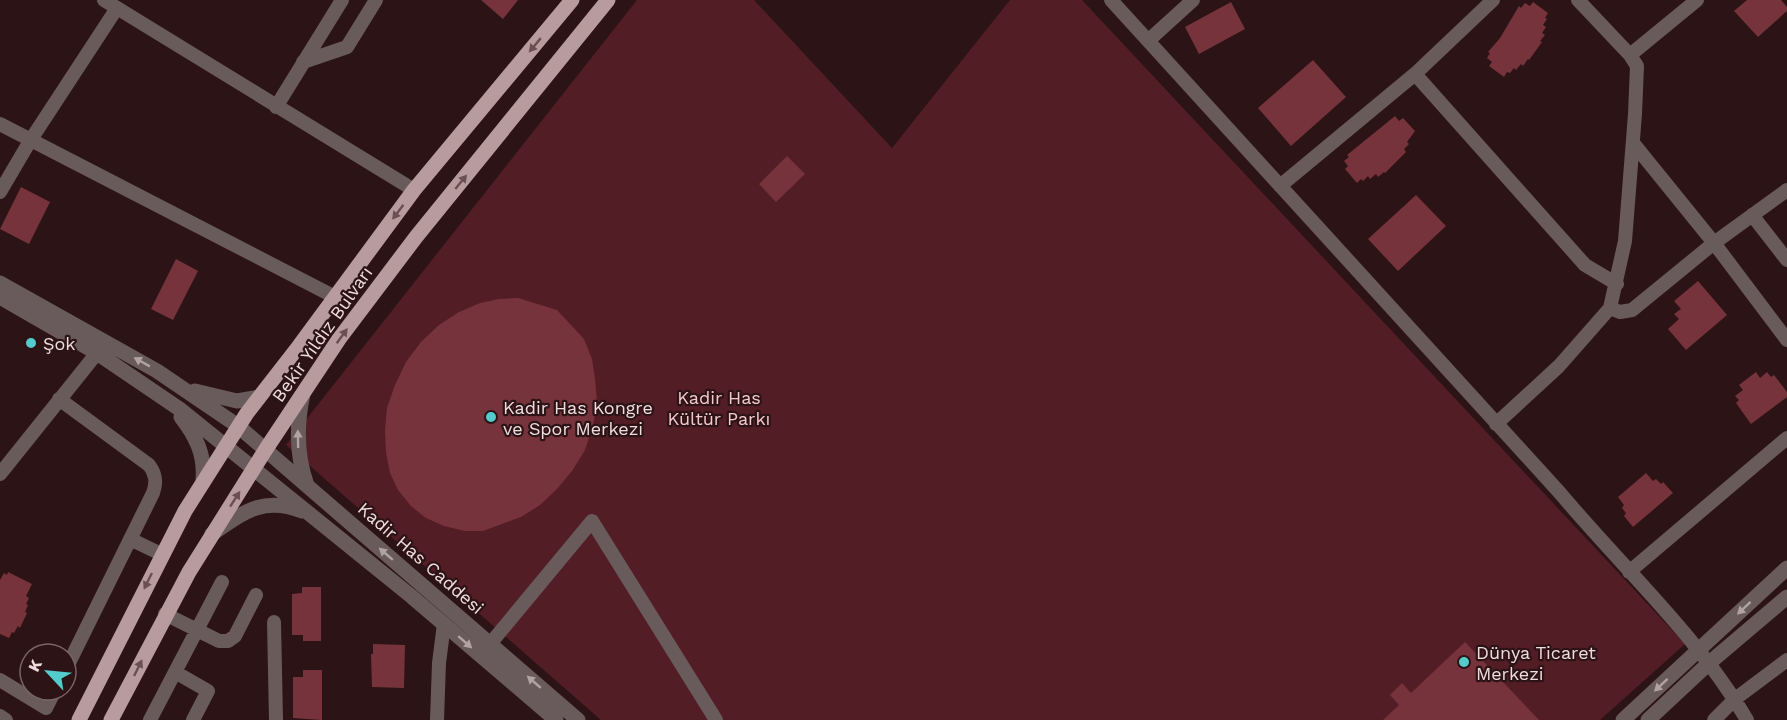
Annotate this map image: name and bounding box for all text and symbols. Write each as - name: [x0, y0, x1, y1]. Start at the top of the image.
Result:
- one-way arrow: [529, 37, 542, 52]
- one-way arrow: [454, 174, 466, 189]
- one-way arrow: [393, 205, 405, 220]
- street label: Bekir Yıldız Bulvarı: [267, 262, 377, 406]
- one-way arrow: [335, 328, 347, 343]
- place label: Şok: [43, 333, 76, 354]
- marker: Şok: [24, 336, 38, 350]
- one-way arrow: [133, 357, 150, 367]
- park label: Kadir Has Kültür Parkı: [668, 387, 770, 429]
- place label: Kadir Has Kongre ve Spor Merkezi: [503, 397, 653, 439]
- marker: Kadir Has Kongre ve Spor Merkezi: [484, 410, 498, 424]
- one-way arrow: [293, 429, 303, 448]
- one-way arrow: [229, 491, 240, 507]
- street label: Kadir Has Caddesi: [354, 498, 488, 618]
- one-way arrow: [379, 548, 394, 561]
- one-way arrow: [143, 573, 153, 590]
- one-way arrow: [1737, 600, 1751, 614]
- one-way arrow: [457, 635, 472, 648]
- north arrow: [18, 642, 78, 702]
- place label: Dünya Ticaret Merkezi: [1476, 642, 1596, 684]
- marker: Dünya Ticaret Merkezi: [1457, 655, 1471, 669]
- text: K: [24, 656, 46, 675]
- one-way arrow: [133, 659, 142, 676]
- one-way arrow: [526, 675, 541, 689]
- one-way arrow: [1654, 678, 1669, 691]

